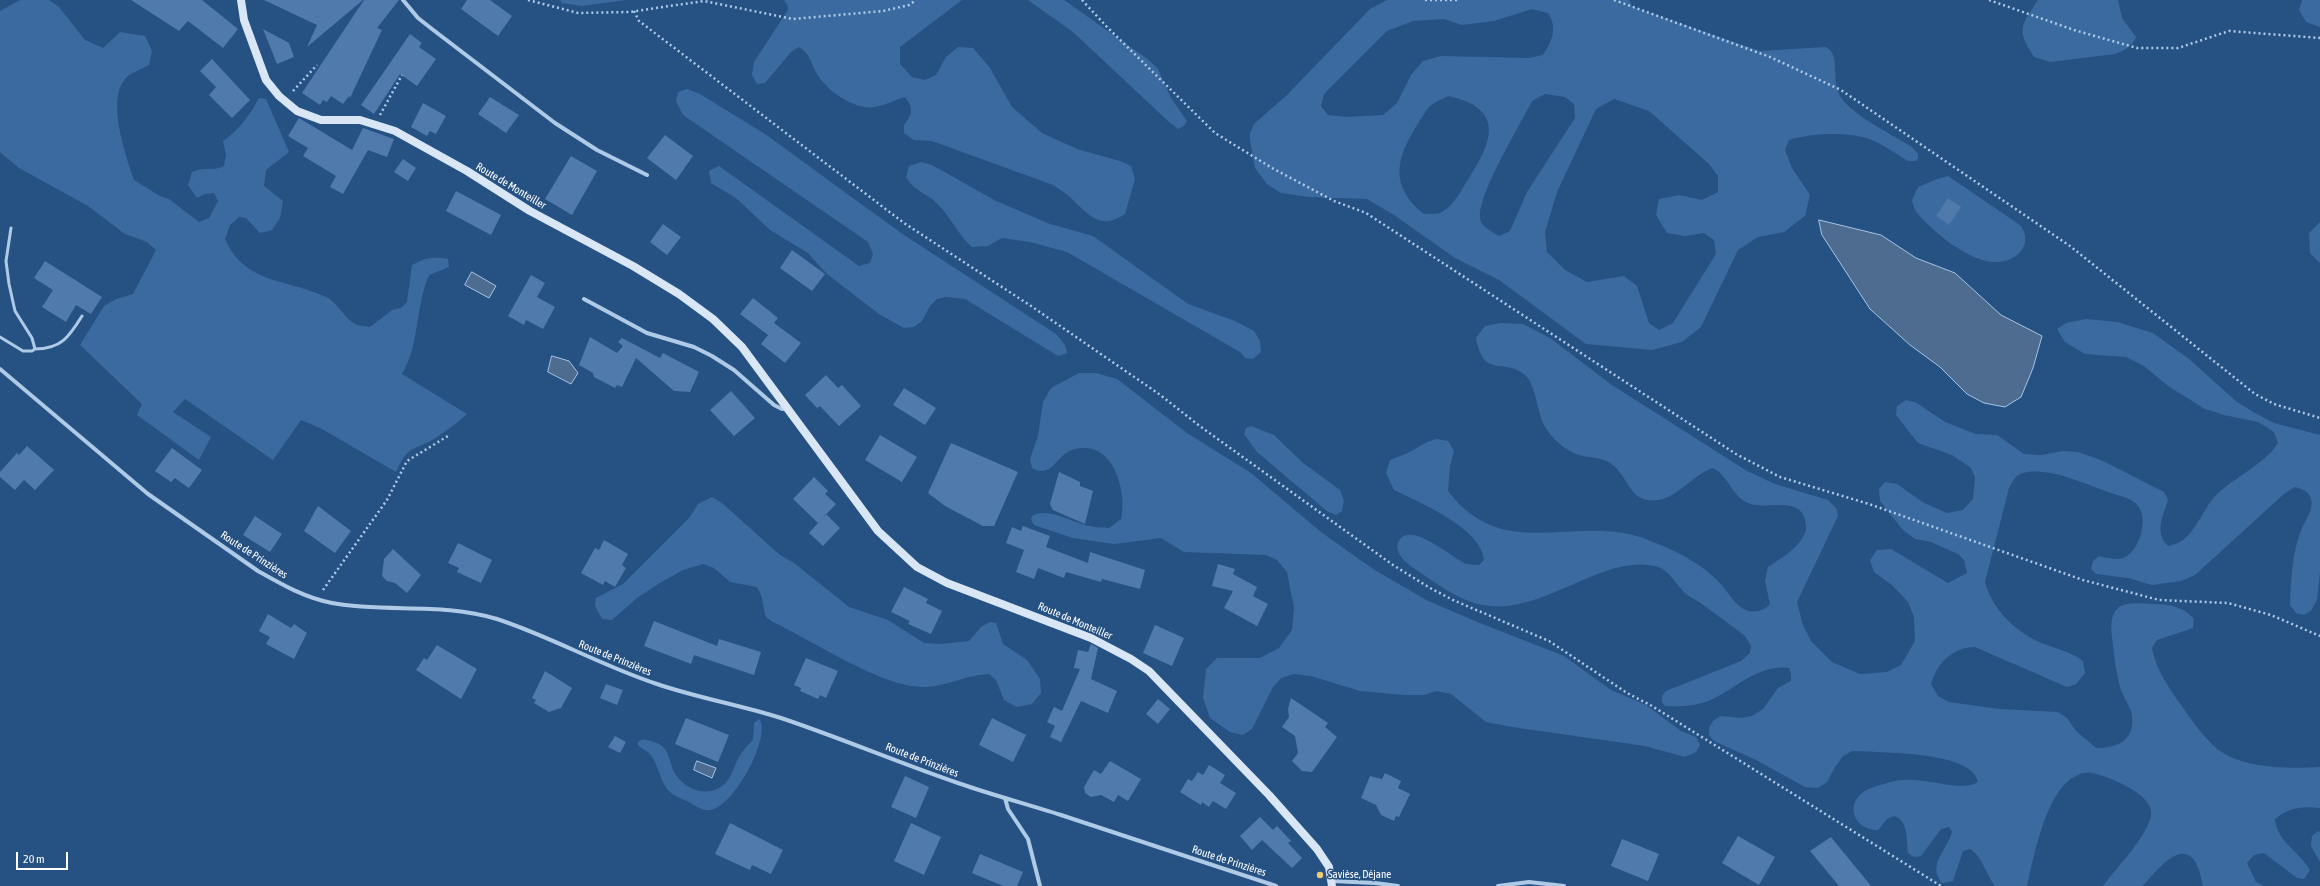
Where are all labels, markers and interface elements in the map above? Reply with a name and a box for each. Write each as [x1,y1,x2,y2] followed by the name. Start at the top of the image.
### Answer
[473,160,549,212] street label: Route de Monteiller
[218,528,290,582] street label: Route de Prinzières
[1036,599,1114,643] street label: Route de Monteiller
[577,637,653,679] street label: Route de Prinzières
[884,740,960,780] street label: Route de Prinzières
[1190,843,1268,879] street label: Route de Prinzières
[18,844,70,870] scale bar
[23,852,45,866] text: 20 m
[1328,868,1391,882] place label: Savièse, Déjane
[1315,870,1325,880] marker: Savièse, Déjane

